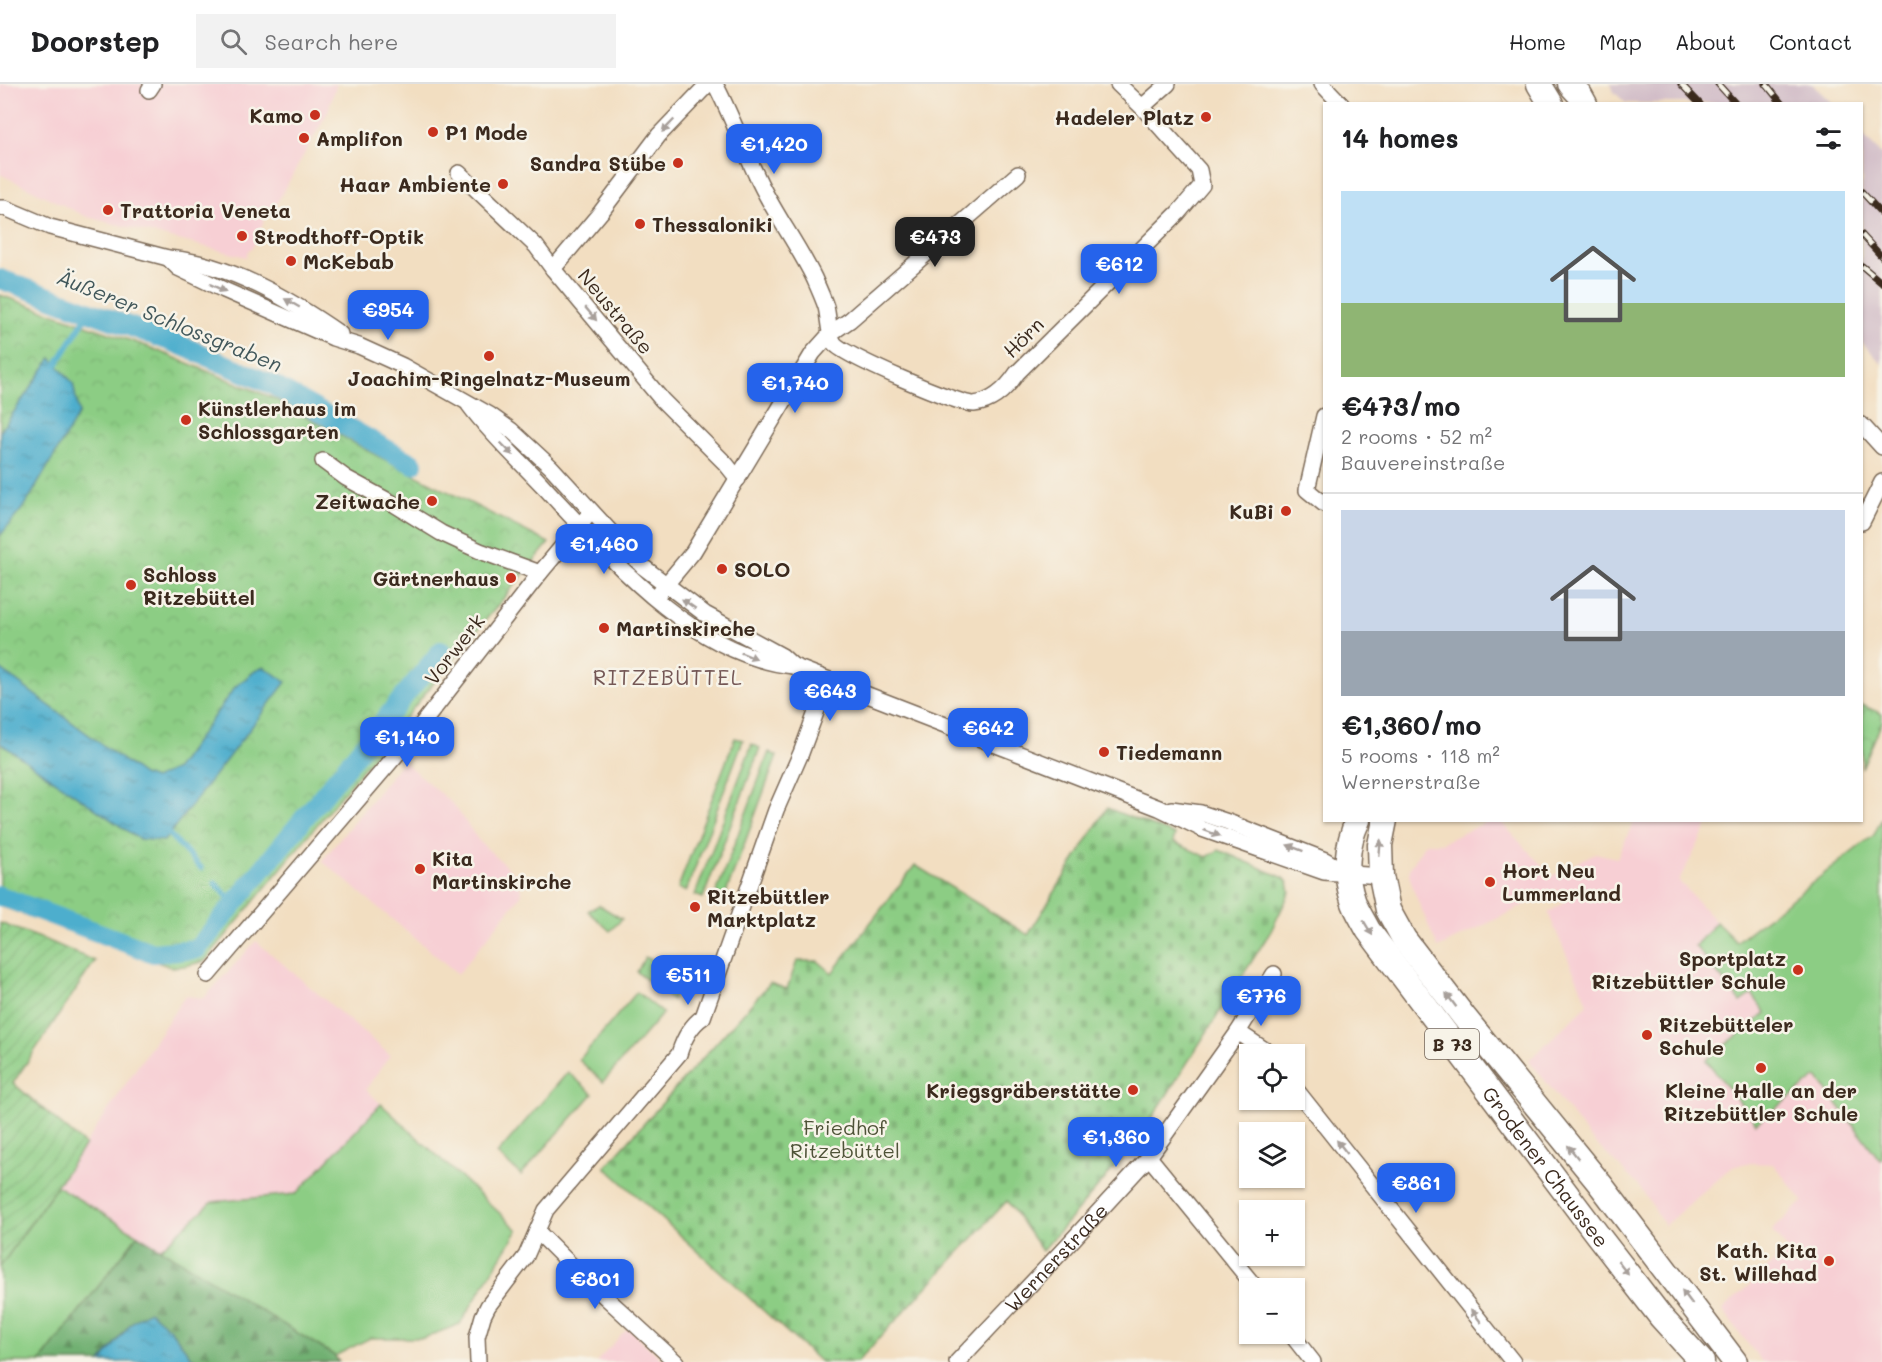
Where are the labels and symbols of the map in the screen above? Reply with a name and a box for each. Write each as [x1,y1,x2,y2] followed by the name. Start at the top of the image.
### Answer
[250,102,303,128] place label: Kamo
[1055,104,1194,130] place label: Hadeler Platz
[308,108,322,122] marker: Kamo
[1199,110,1213,124] marker: Hadeler Platz
[445,119,528,145] place label: P1 Mode
[661,119,675,133] one-way arrow
[725,124,823,175] pin: €1,420
[316,125,403,151] place label: Amplifon
[426,125,440,139] marker: P1 Mode
[297,131,311,145] marker: Amplifon
[530,150,666,176] place label: Sandra Stübe
[671,156,685,170] marker: Sandra Stübe
[339,171,491,197] place label: Haar Ambiente
[496,177,510,191] marker: Haar Ambiente
[120,197,291,223] place label: Trattoria Veneta
[101,203,115,217] marker: Trattoria Veneta
[652,211,773,237] place label: Thessaloniki
[633,217,647,231] marker: Thessaloniki
[899,217,971,268] pin: €473
[254,223,424,249] place label: Strodthoff-Optik
[235,229,249,243] marker: Strodthoff-Optik
[1083,244,1155,295] pin: €612
[303,248,394,274] place label: McKebab
[284,254,298,268] marker: McKebab
[54,262,286,378] water label: Äußerer Schlossgraben
[573,263,659,359] street label: Neustraße
[210,283,227,292] one-way arrow
[352,290,424,341] pin: €954
[283,298,300,308] one-way arrow
[584,306,597,322] one-way arrow
[997,311,1049,363] street label: Hörn
[482,349,496,363] marker: Joachim-Ringelnatz-Museum
[746,363,844,414] pin: €1,740
[348,365,630,391] place label: Joachim-Ringelnatz-Museum
[198,395,356,444] place label: Künstlerhaus im Schlossgarten
[179,413,193,427] marker: Künstlerhaus im Schlossgarten
[500,442,515,456] one-way arrow
[315,488,420,514] place label: Zeitwache
[425,494,439,508] marker: Zeitwache
[1229,498,1274,524] place label: KuBi
[1279,504,1293,518] marker: KuBi
[555,524,653,575] pin: €1,460
[734,556,791,582] place label: SOLO
[143,561,255,610] place label: Schloss Ritzebüttel
[715,562,729,576] marker: SOLO
[373,565,499,591] place label: Gärtnerhaus
[504,571,518,585] marker: Gärtnerhaus
[124,578,138,592] marker: Schloss Ritzebüttel
[682,598,698,610] one-way arrow
[418,608,490,690] street label: Vorwerk
[616,615,756,641] place label: Martinskirche
[597,621,611,635] marker: Martinskirche
[740,652,758,661] one-way arrow
[593,663,743,690] district label: RITZEBÜTTEL
[794,671,866,722] pin: €643
[952,708,1024,759] pin: €642
[358,717,456,768] pin: €1,140
[1116,739,1222,765] place label: Tiedemann
[1097,745,1111,759] marker: Tiedemann
[1203,828,1221,838] one-way arrow
[1376,838,1385,857] one-way arrow
[1286,843,1304,852] one-way arrow
[432,845,572,894] place label: Kita Martinskirche
[1502,857,1621,906] place label: Hort Neu Lummerland
[413,862,427,876] marker: Kita Martinskirche
[1483,875,1497,889] marker: Hort Neu Lummerland
[707,883,829,932] place label: Ritzebüttler Marktplatz
[688,900,702,914] marker: Ritzebüttler Marktplatz
[1362,920,1373,936] one-way arrow
[1592,945,1786,994] place label: Sportplatz Ritzebüttler Schule
[652,955,724,1006] pin: €511
[1791,963,1805,977] marker: Sportplatz Ritzebüttler Schule
[1225,976,1297,1027] pin: €776
[1444,992,1457,1008] one-way arrow
[1659,1011,1793,1060] place label: Ritzebütteler Schule
[1640,1028,1654,1042] marker: Ritzebütteler Schule
[1425,1029,1479,1059] road number: B 73
[1754,1061,1768,1075] marker: Kleine Halle an der Ritzebüttler Schule
[926,1077,1121,1103] place label: Kriegsgräberstätte
[1664,1077,1858,1126] place label: Kleine Halle an der Ritzebüttler Schule
[1477,1081,1615,1252] street label: Grodener Chaussee
[1126,1083,1140,1097] marker: Kriegsgräberstätte
[790,1114,900,1163] park label: Friedhof Ritzebüttel
[1067,1117,1165,1168] pin: €1,360
[1336,1140,1349,1155] one-way arrow
[1568,1144,1580,1159] one-way arrow
[1380,1163,1452,1214] pin: €861
[999,1197,1113,1317] street label: Wernerstraße
[1699,1237,1817,1286] place label: Kath. Kita St. Willehad
[1822,1254,1836,1268] marker: Kath. Kita St. Willehad
[559,1259,631,1310] pin: €801
[1616,1260,1628,1275] one-way arrow
[1681,1290,1693,1306] one-way arrow
[1470,1308,1483,1324] one-way arrow

